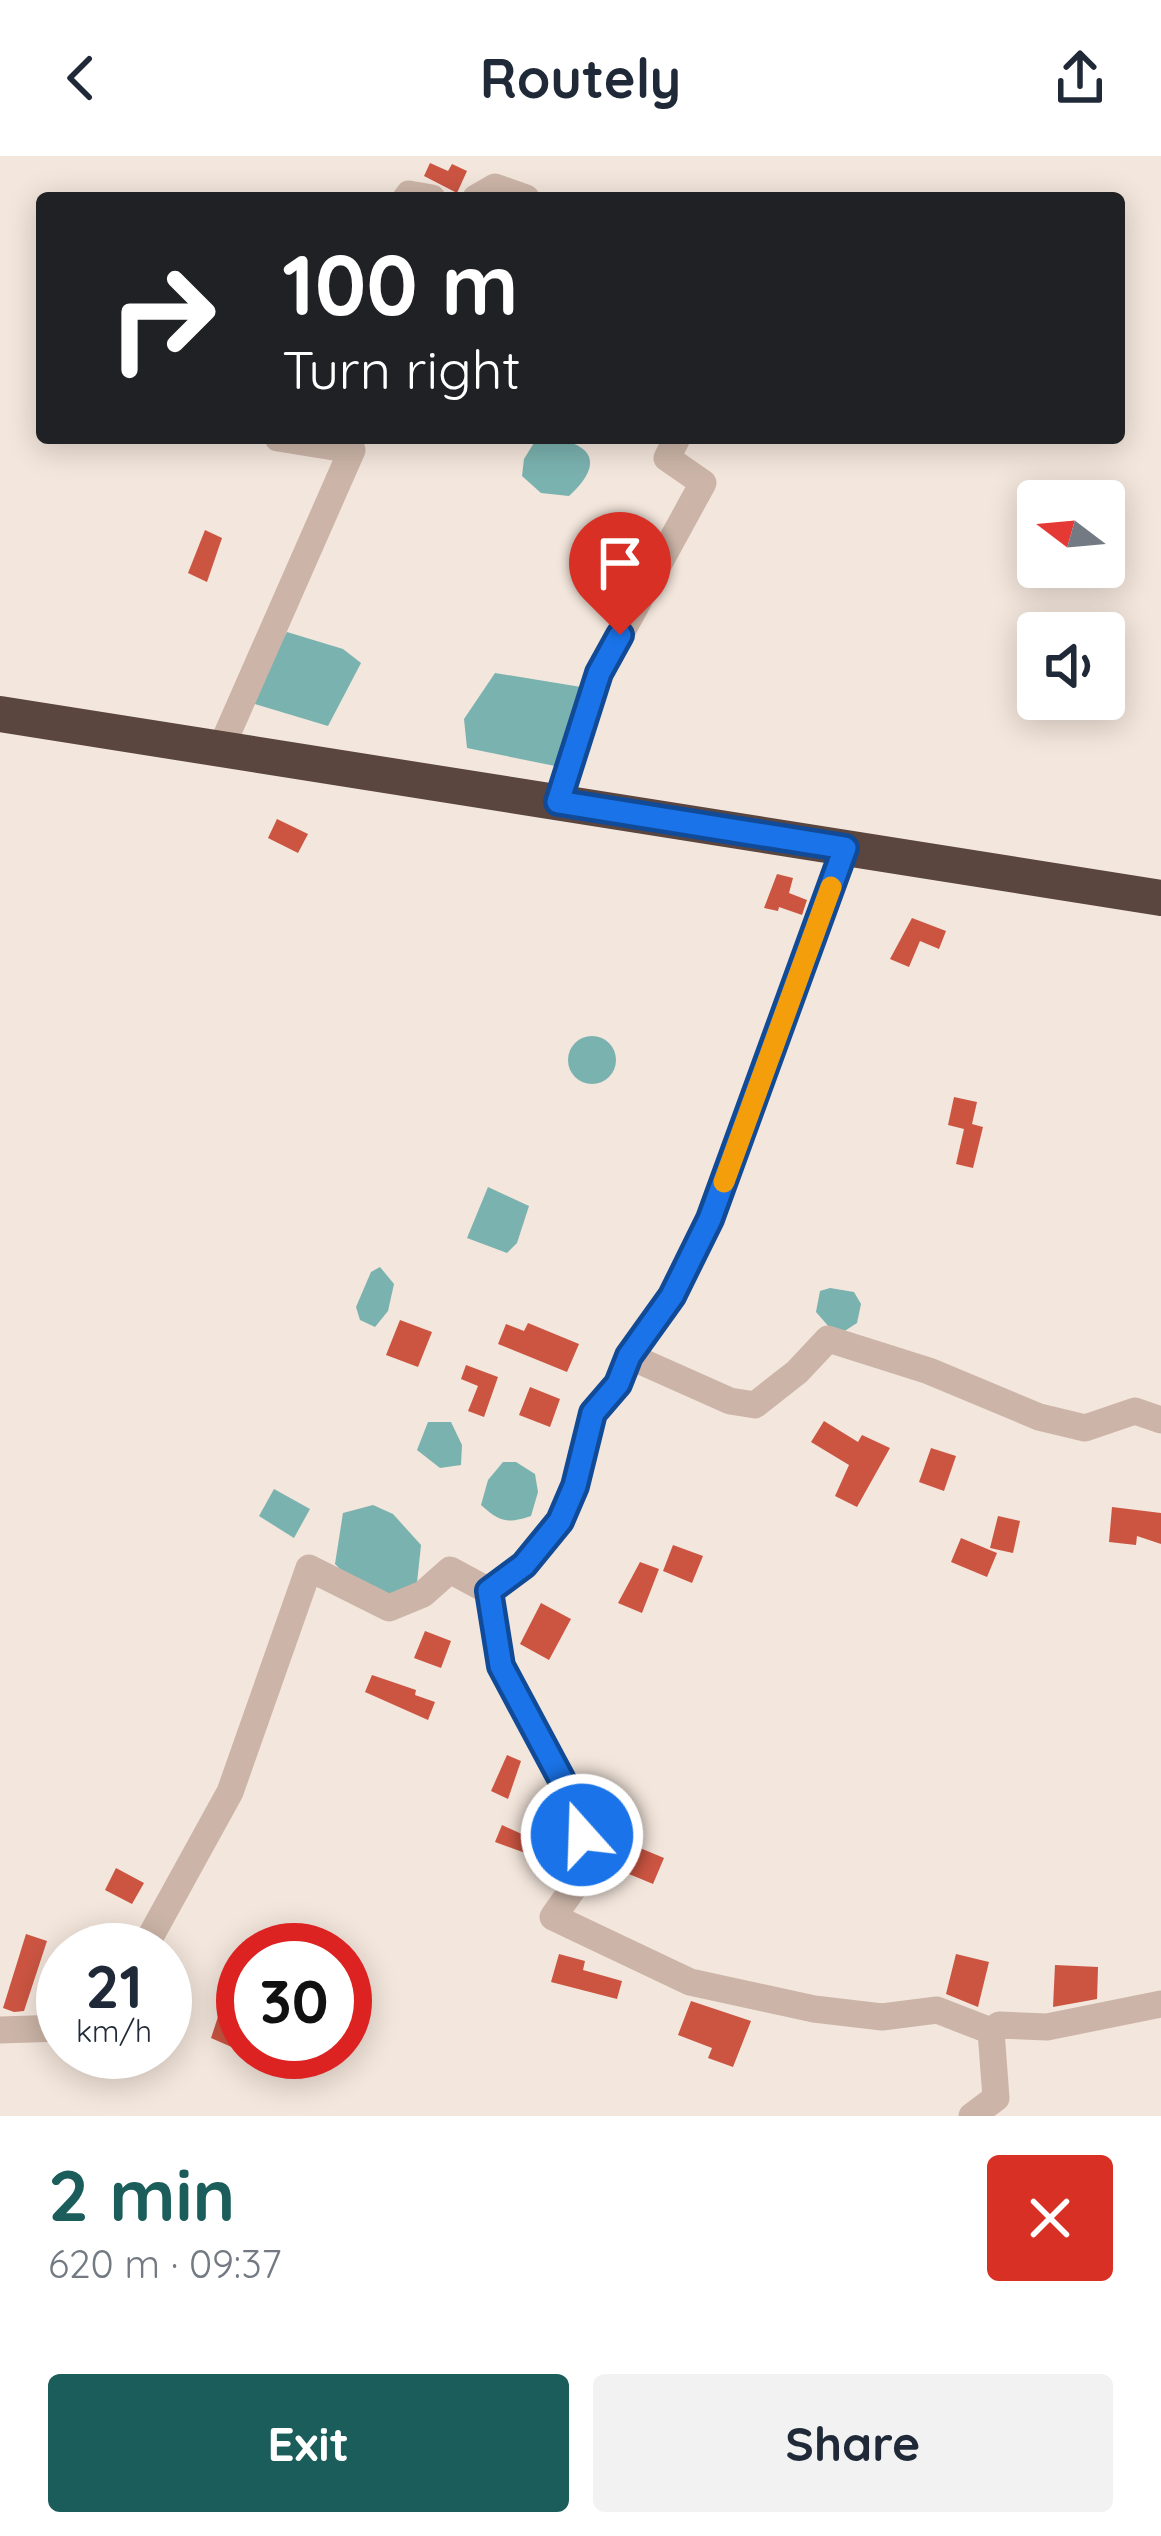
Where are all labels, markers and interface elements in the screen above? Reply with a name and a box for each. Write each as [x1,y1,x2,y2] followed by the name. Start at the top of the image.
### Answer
[480,44,681,112] text: Routely
[48,45,114,111] icon: back
[1047,45,1113,111] icon: share
[282,231,519,336] text: 100 m
[84,240,240,396] icon: right
[282,335,521,403] text: Turn right
[1017,480,1125,588] north arrow
[1017,480,1125,720] map controls
[569,512,671,635] pin
[587,530,653,596] icon: arrive
[1017,612,1125,720] button: sound
[519,1772,645,1898] position arrow
[216,1923,372,2079] speed limit sign: 30
[85,1948,143,2023] text: 21
[76,2012,152,2050] text: km/h
[48,2149,235,2239] text: 2 min
[987,2155,1113,2281] button: close
[48,2239,282,2288] text: 620 m · 09:37
[48,2374,569,2512] button: Exit
[593,2374,1113,2512] button: Share

